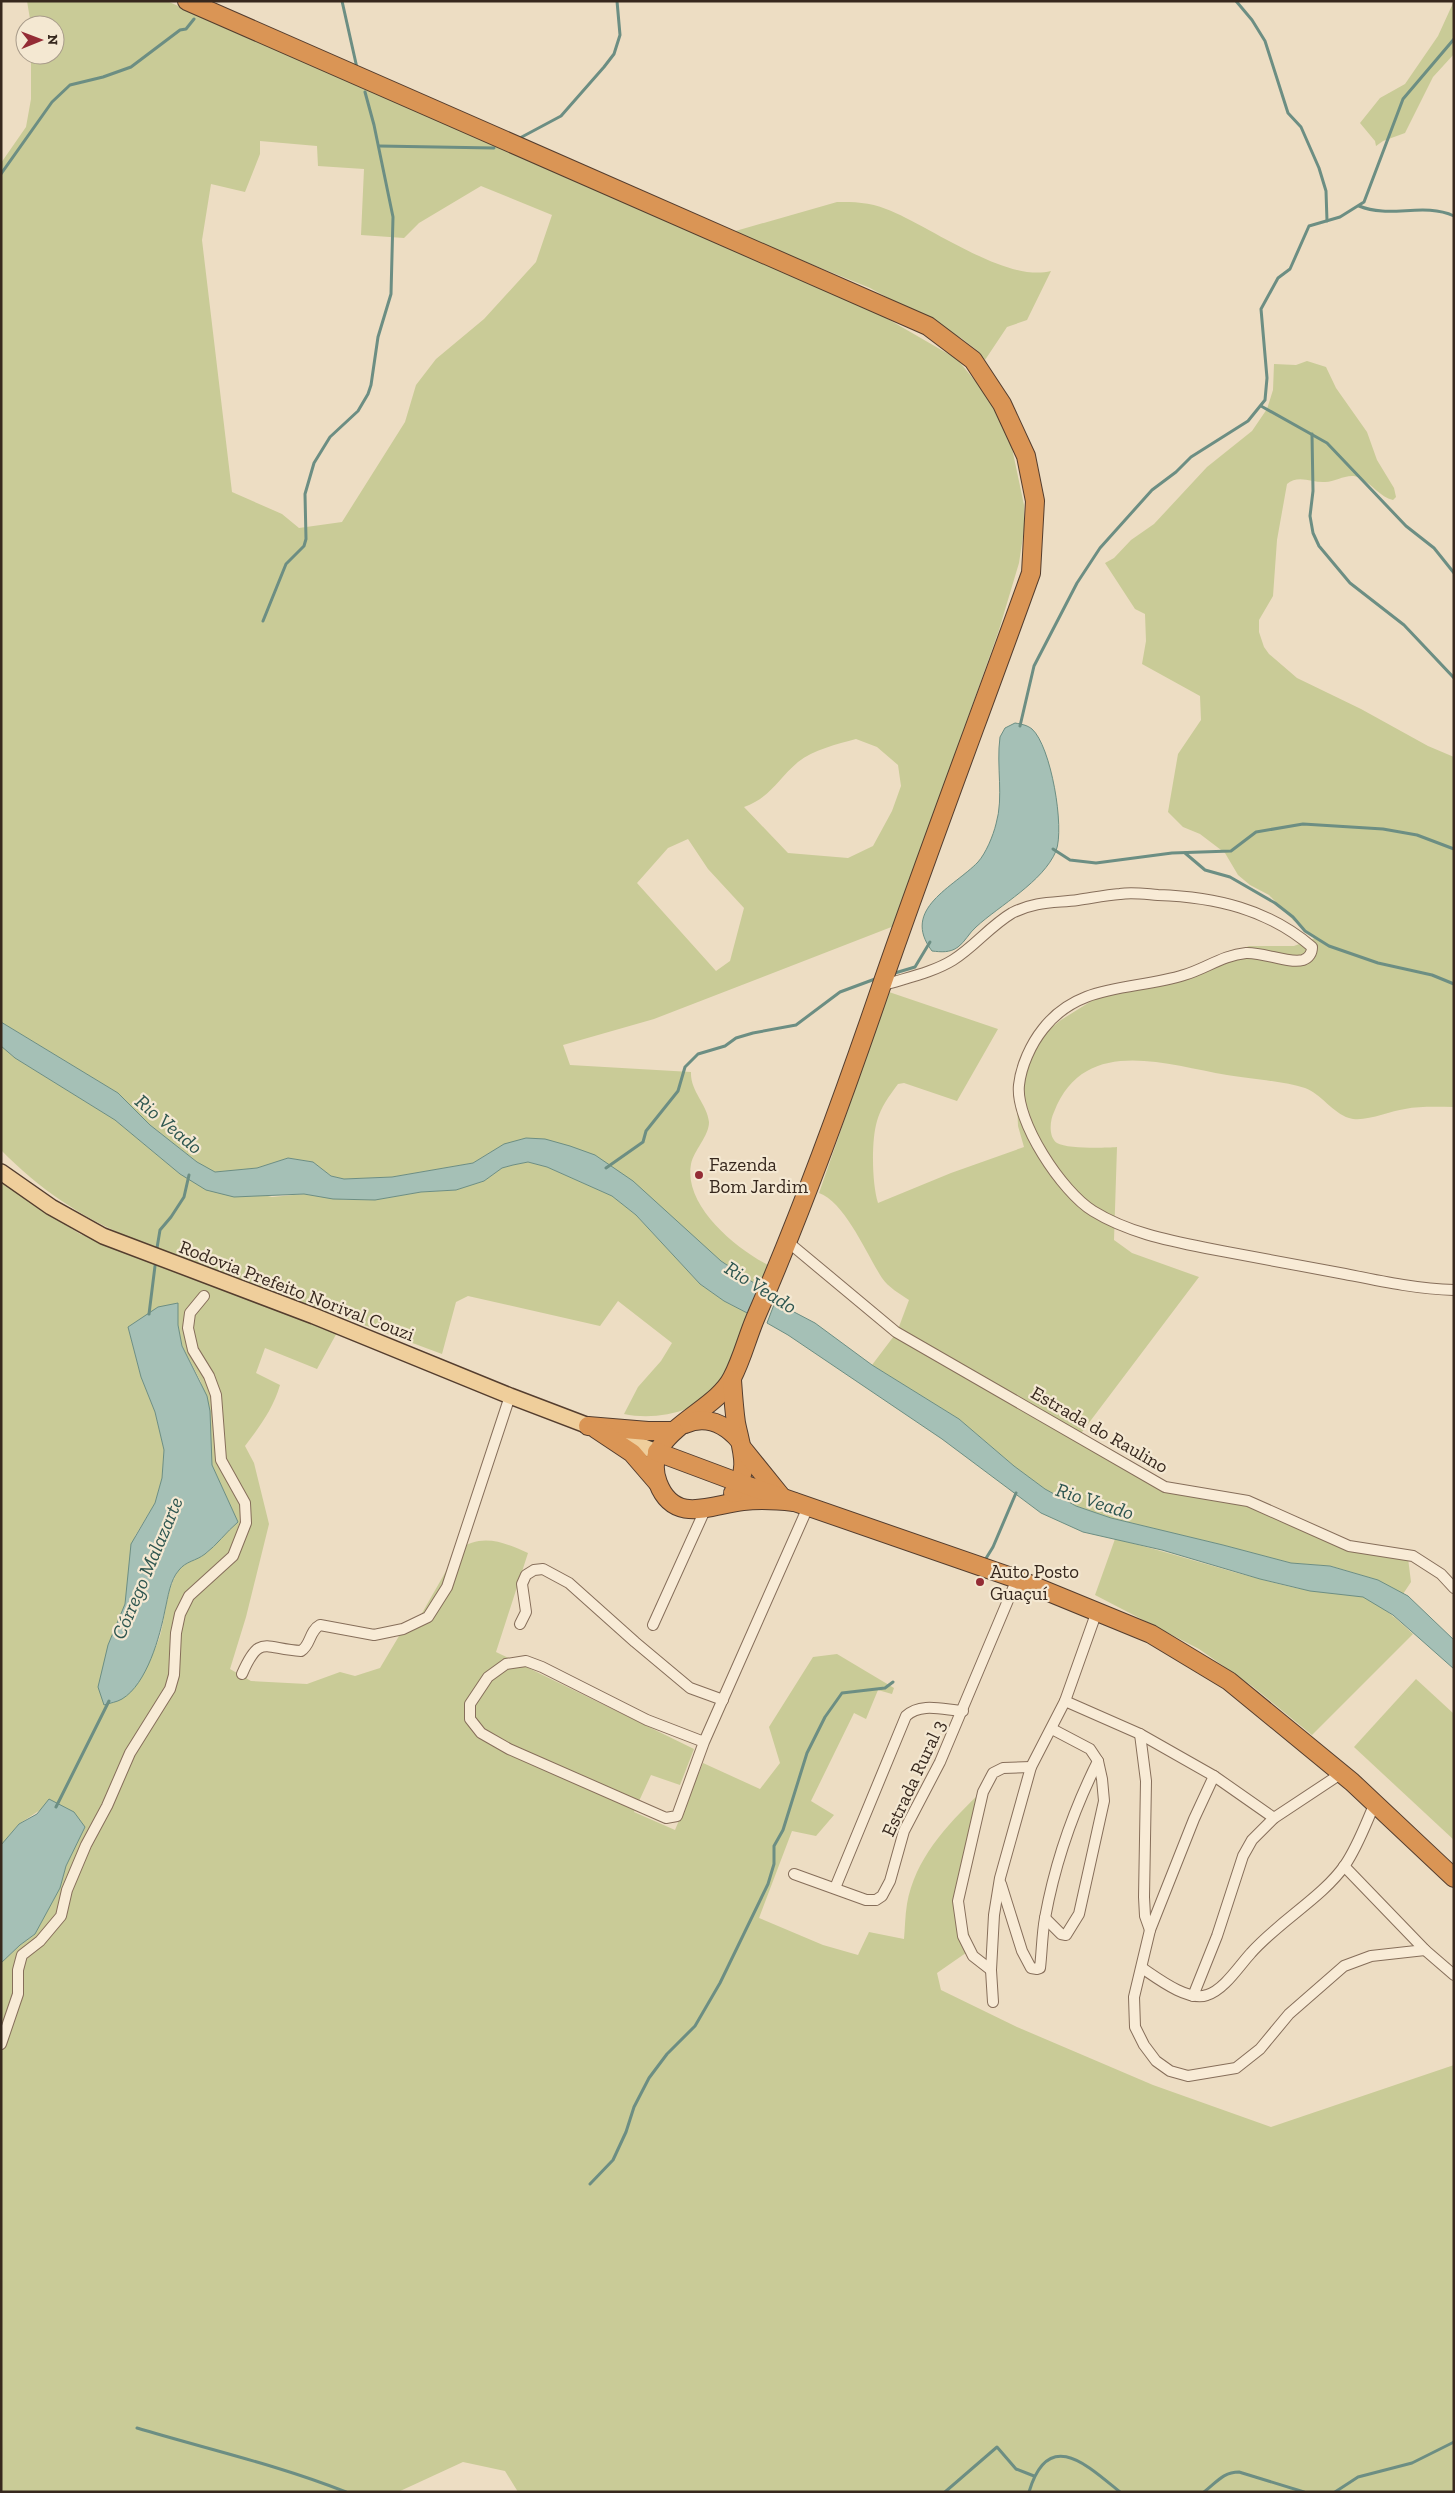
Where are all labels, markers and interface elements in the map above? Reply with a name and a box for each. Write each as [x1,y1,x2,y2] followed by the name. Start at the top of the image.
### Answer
[15,15,65,65] north arrow
[44,34,61,46] text: N
[130,1089,208,1159] water label: Rio Veado
[709,1153,809,1198] place label: Fazenda Bom Jardim
[693,1169,705,1181] marker: Fazenda Bom Jardim
[176,1235,418,1346] street label: Rodovia Prefeito Norival Couzi
[721,1256,801,1318] water label: Rio Veado
[1027,1381,1173,1478] street label: Estrada do Raulino
[1053,1477,1137,1525] water label: Rio Veado
[106,1493,188,1643] water label: Córrego Malazarte
[990,1560,1079,1605] place label: Auto Posto Guaçuí
[974,1576,986,1588] marker: Auto Posto Guaçuí
[876,1716,950,1840] street label: Estrada Rural 3

